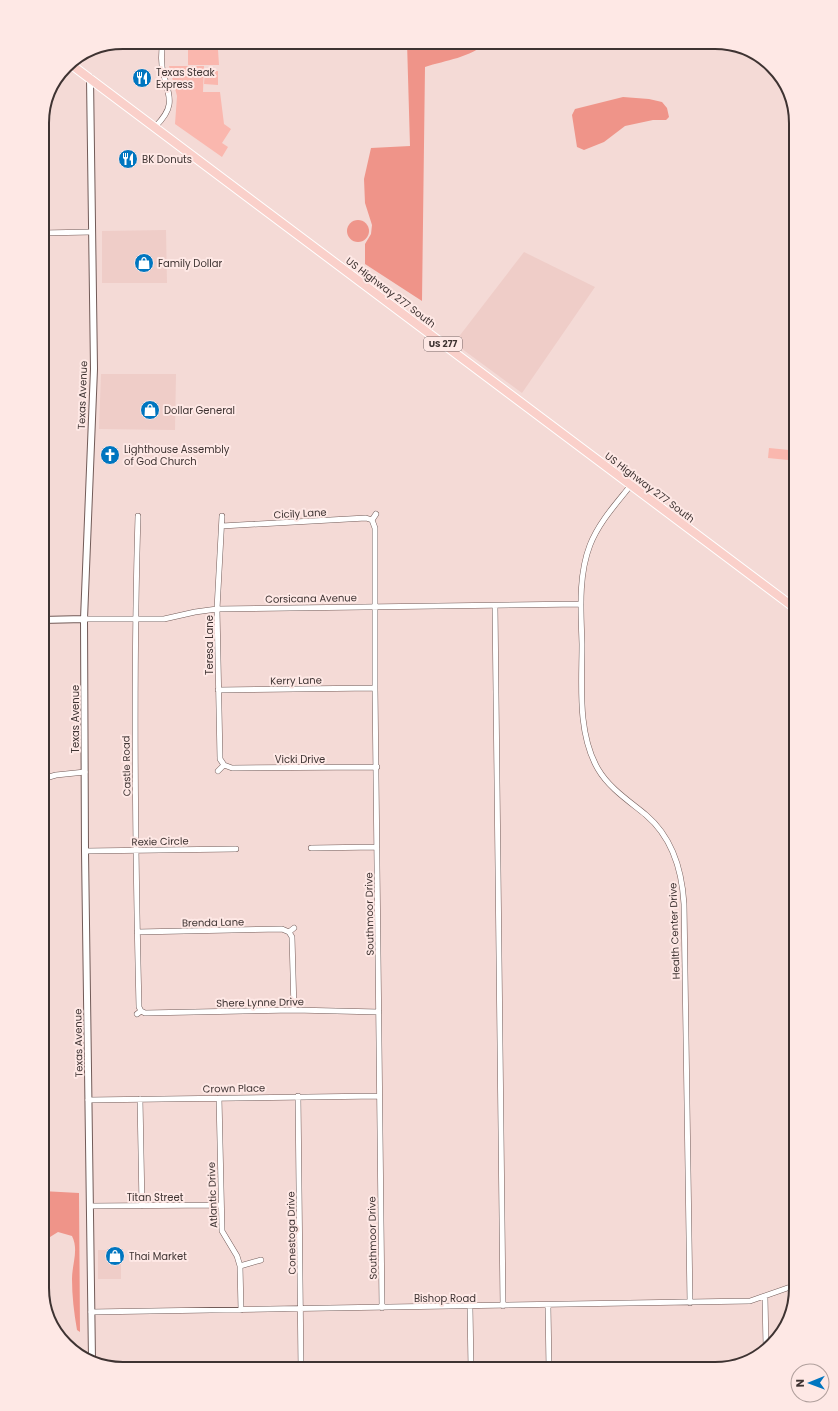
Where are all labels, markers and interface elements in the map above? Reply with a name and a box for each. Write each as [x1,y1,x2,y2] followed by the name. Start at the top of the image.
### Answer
[156,65,216,92] place label: Texas Steak Express
[131,67,153,89] restaurant icon: Texas Steak Express
[117,148,139,170] restaurant icon: BK Donuts
[142,152,192,167] place label: BK Donuts
[133,252,155,274] shop icon: Family Dollar
[343,254,439,331] street label: US Highway 277 South
[158,256,222,271] place label: Family Dollar
[424,337,462,351] road number: US 277
[74,360,91,430] street label: Texas Avenue
[139,399,161,421] shop icon: Dollar General
[164,403,235,418] place label: Dollar General
[124,442,230,469] place label: Lighthouse Assembly of God Church
[99,444,121,466] church icon: Lighthouse Assembly of God Church
[602,449,698,526] street label: US Highway 277 South
[273,505,327,522] street label: Cicily Lane
[265,590,357,607] street label: Corsicana Avenue
[202,615,217,675] street label: Teresa Lane
[270,673,322,688] street label: Kerry Lane
[68,685,83,753] street label: Texas Avenue
[118,736,135,796] street label: Castle Road
[275,752,325,767] street label: Vicki Drive
[131,834,189,849] street label: Rexie Circle
[361,872,378,956] street label: Southmoor Drive
[665,882,684,980] street label: Health Center Drive
[182,914,244,931] street label: Brenda Lane
[216,994,304,1011] street label: Shere Lynne Drive
[70,1009,87,1077] street label: Texas Avenue
[203,1080,265,1097] street label: Crown Place
[204,1162,221,1228] street label: Atlantic Drive
[127,1190,184,1205] street label: Titan Street
[283,1191,300,1275] street label: Conestoga Drive
[364,1196,381,1280] street label: Southmoor Drive
[104,1245,126,1267] shop icon: Thai Market
[129,1249,187,1264] place label: Thai Market
[414,1291,476,1306] street label: Bishop Road
[790,1363,830,1403] north arrow
[792,1379,808,1387] text: N

